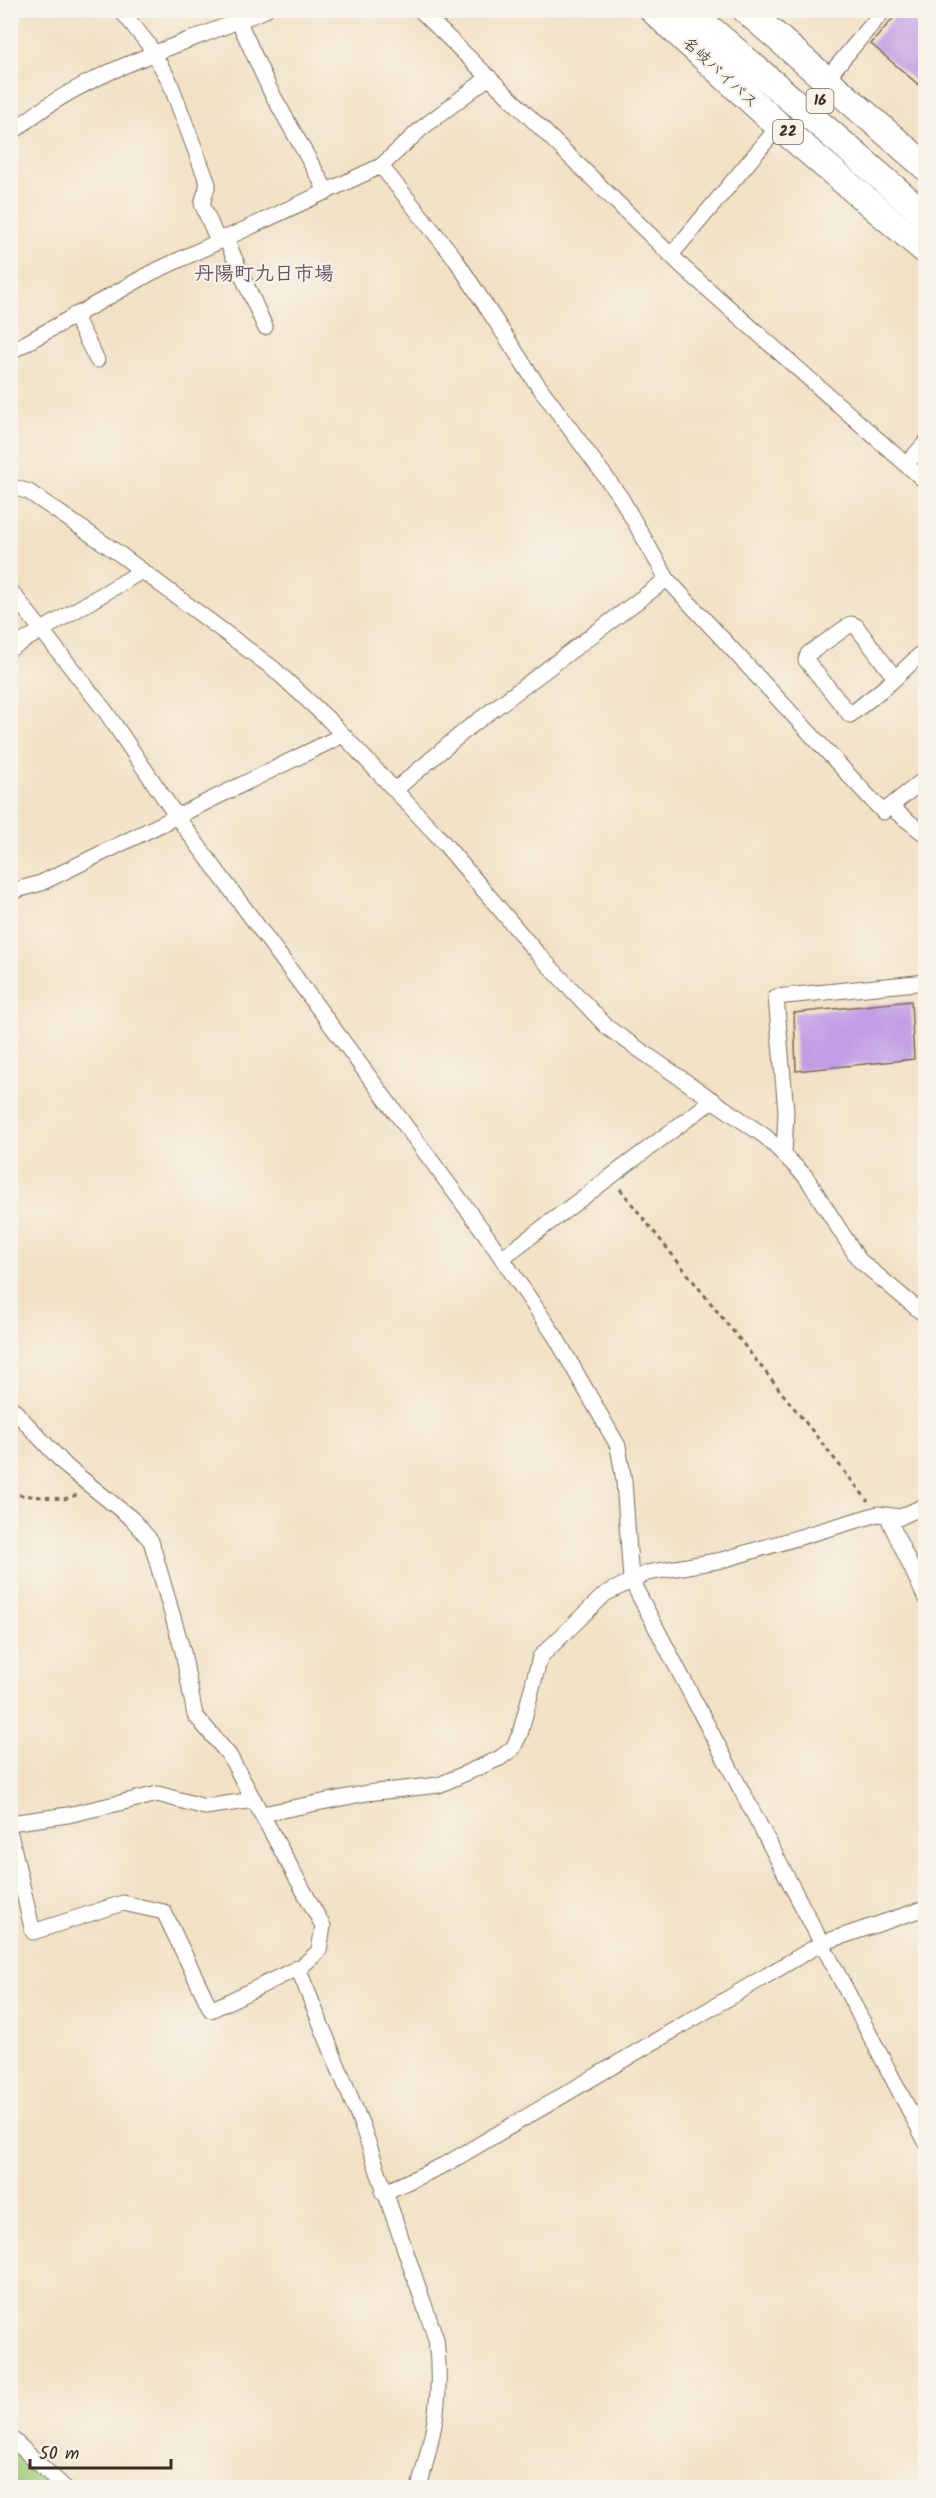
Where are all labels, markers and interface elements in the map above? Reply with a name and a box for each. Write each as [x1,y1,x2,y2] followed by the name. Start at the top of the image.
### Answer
[676,31,764,115] street label: 名岐バイパス
[806,89,834,113] road number: 16
[773,120,803,144] road number: 22
[194,259,334,291] district label: 丹陽町九日市場
[30,2432,171,2470] scale bar
[39,2440,79,2469] text: 50 m

